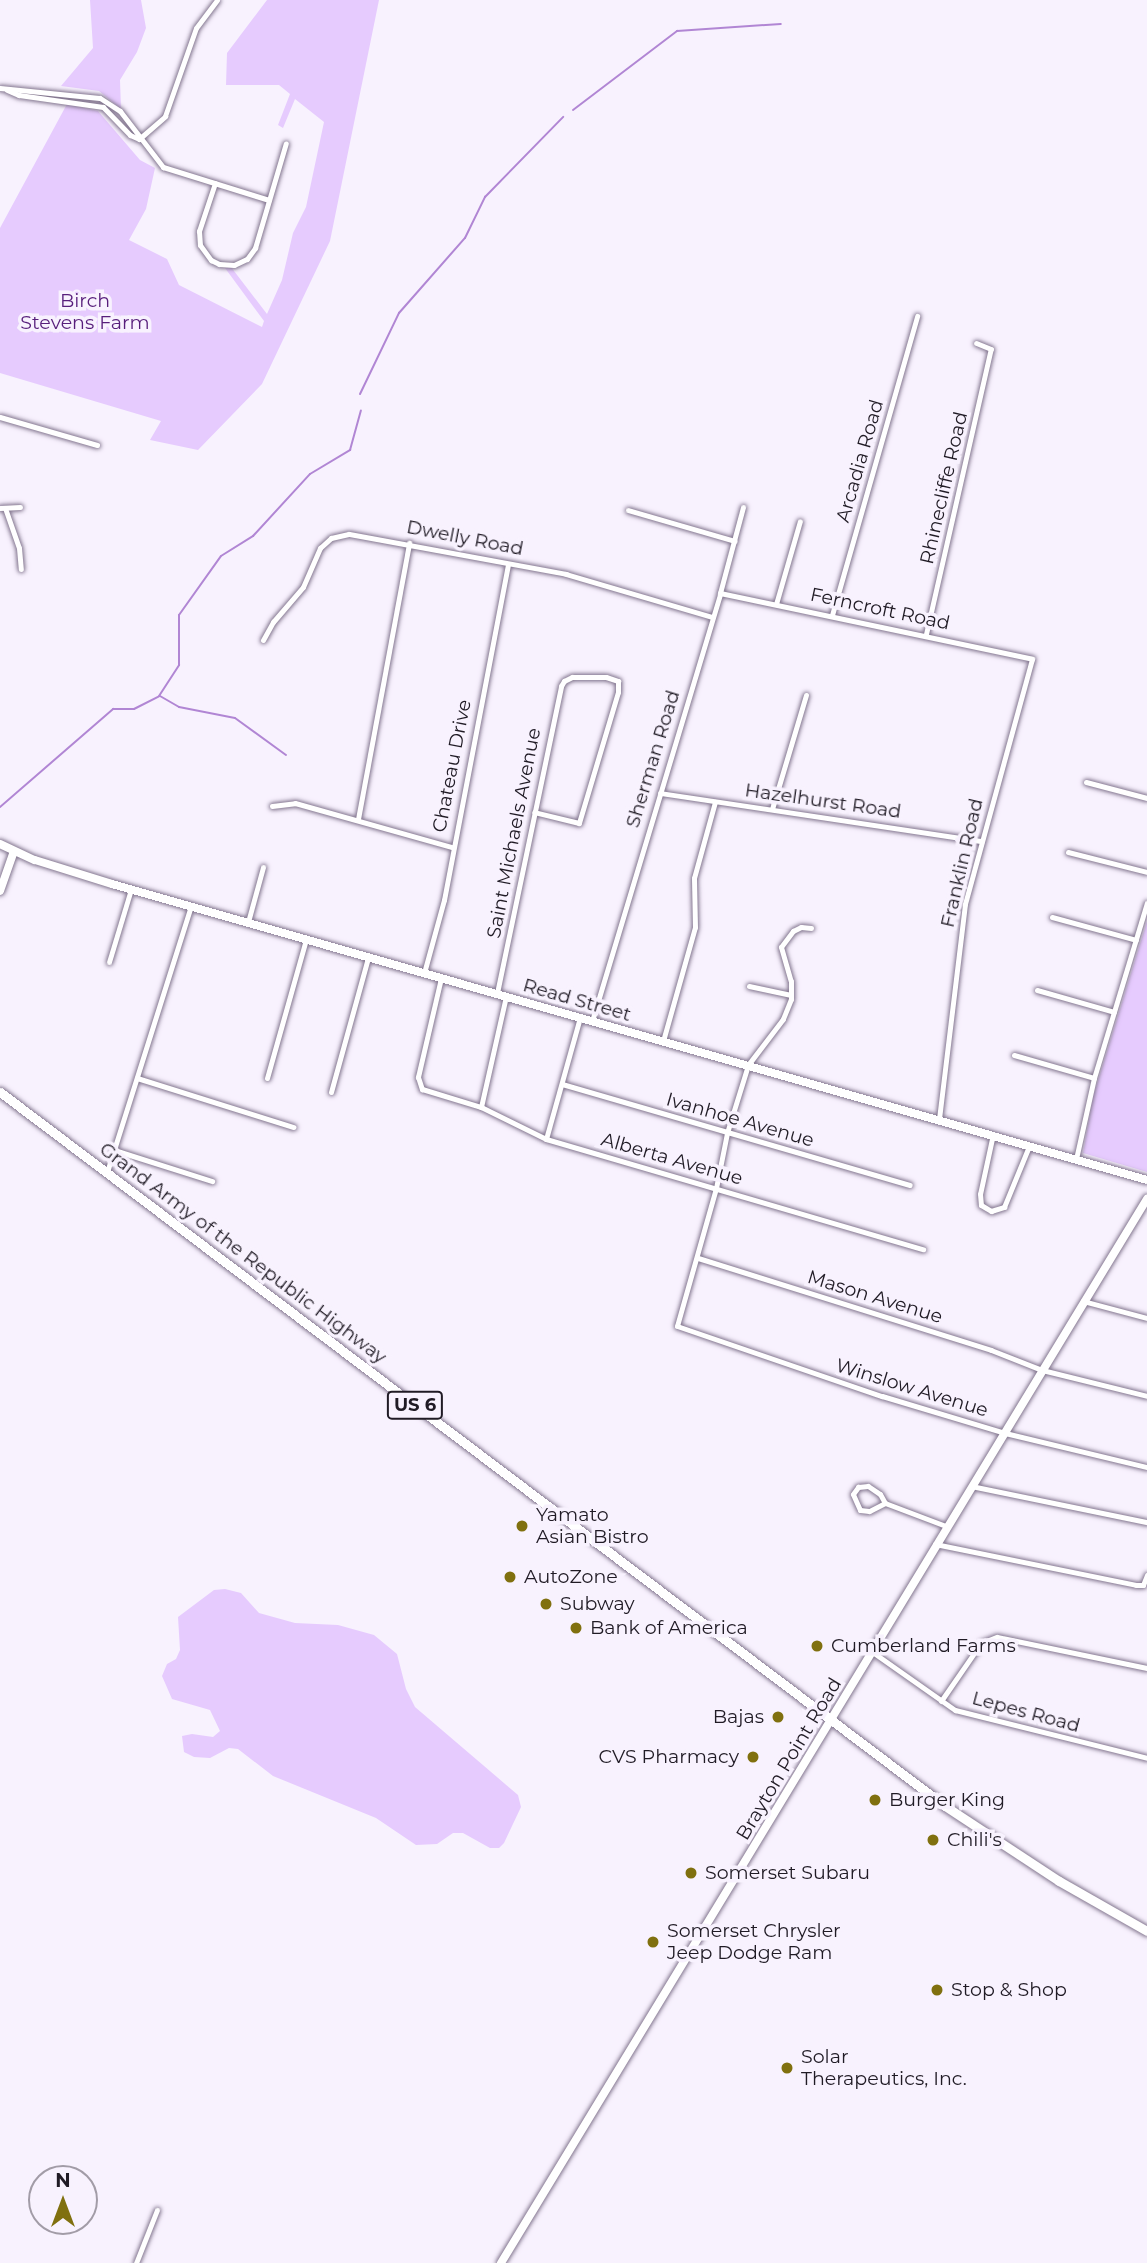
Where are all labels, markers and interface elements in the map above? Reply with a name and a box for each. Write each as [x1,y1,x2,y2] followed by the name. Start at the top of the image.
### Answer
[20,290,150,334] park label: Birch Stevens Farm
[832,397,888,525] street label: Arcadia Road
[915,410,973,566] street label: Rhinecliffe Road
[405,515,525,561] street label: Dwelly Road
[808,583,952,635] street label: Ferncroft Road
[621,688,685,830] street label: Sherman Road
[428,698,476,834] street label: Chateau Drive
[482,726,546,940] street label: Saint Michaels Avenue
[743,779,903,823] street label: Hazelhurst Road
[936,796,988,930] street label: Franklin Road
[520,974,634,1026] street label: Read Street
[663,1088,817,1152] street label: Ivanhoe Avenue
[599,1128,745,1190] street label: Alberta Avenue
[95,1138,391,1368] street label: Grand Army of the Republic Highway
[805,1266,945,1328] street label: Mason Avenue
[833,1354,991,1422] street label: Winslow Avenue
[385,1390,445,1420] road number: US 6
[536,1504,649,1548] place label: Yamato Asian Bistro
[514,1518,530,1534] marker: Yamato Asian Bistro
[524,1566,618,1588] place label: AutoZone
[502,1569,518,1585] marker: AutoZone
[560,1593,635,1615] place label: Subway
[538,1596,554,1612] marker: Subway
[590,1617,748,1639] place label: Bank of America
[568,1620,584,1636] marker: Bank of America
[831,1635,1016,1657] place label: Cumberland Farms
[809,1638,825,1654] marker: Cumberland Farms
[732,1674,846,1844] street label: Brayton Point Road
[970,1687,1082,1737] street label: Lepes Road
[713,1706,764,1728] place label: Bajas
[770,1709,786,1725] marker: Bajas
[599,1746,739,1768] place label: CVS Pharmacy
[745,1749,761,1765] marker: CVS Pharmacy
[889,1789,1005,1811] place label: Burger King
[867,1792,883,1808] marker: Burger King
[947,1829,1002,1851] place label: Chili's
[925,1832,941,1848] marker: Chili's
[705,1862,870,1884] place label: Somerset Subaru
[683,1865,699,1881] marker: Somerset Subaru
[667,1920,841,1964] place label: Somerset Chrysler Jeep Dodge Ram
[645,1934,661,1950] marker: Somerset Chrysler Jeep Dodge Ram
[951,1979,1067,2001] place label: Stop & Shop
[929,1982,945,1998] marker: Stop & Shop
[801,2046,967,2090] place label: Solar Therapeutics, Inc.
[779,2060,795,2076] marker: Solar Therapeutics, Inc.
[28,2165,98,2235] north arrow
[55,2169,71,2192] text: N

